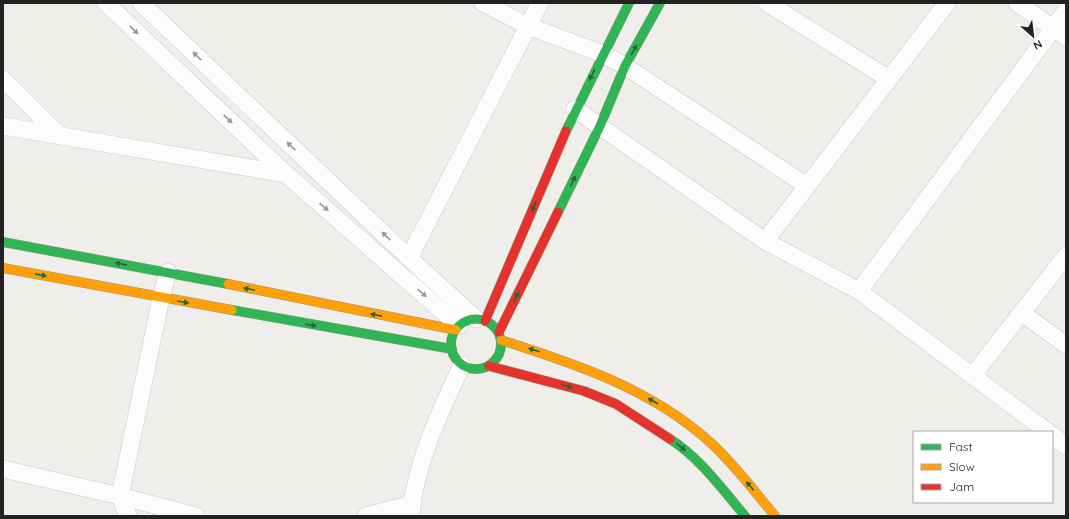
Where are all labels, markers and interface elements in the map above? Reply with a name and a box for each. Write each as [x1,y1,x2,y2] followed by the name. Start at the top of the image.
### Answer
[1013,16,1053,56] north arrow
[129,25,139,35] one-way arrow
[1031,37,1045,53] text: N
[631,44,637,56] one-way arrow
[192,51,202,61] one-way arrow
[589,69,596,81] one-way arrow
[223,115,233,124] one-way arrow
[287,142,296,151] one-way arrow
[570,175,576,186] one-way arrow
[530,201,536,213] one-way arrow
[319,203,329,212] one-way arrow
[381,231,391,240] one-way arrow
[115,260,127,266] one-way arrow
[35,273,47,279] one-way arrow
[243,286,255,292] one-way arrow
[416,289,427,298] one-way arrow
[513,292,519,303] one-way arrow
[177,299,189,305] one-way arrow
[370,312,382,318] one-way arrow
[305,322,317,328] one-way arrow
[527,347,539,353] one-way arrow
[562,383,574,389] one-way arrow
[647,398,659,405] one-way arrow
[913,431,1053,503] legend
[949,439,973,454] text: Fast
[675,443,686,451] one-way arrow
[949,459,975,474] text: Slow
[949,479,974,494] text: Jam
[746,481,755,492] one-way arrow

